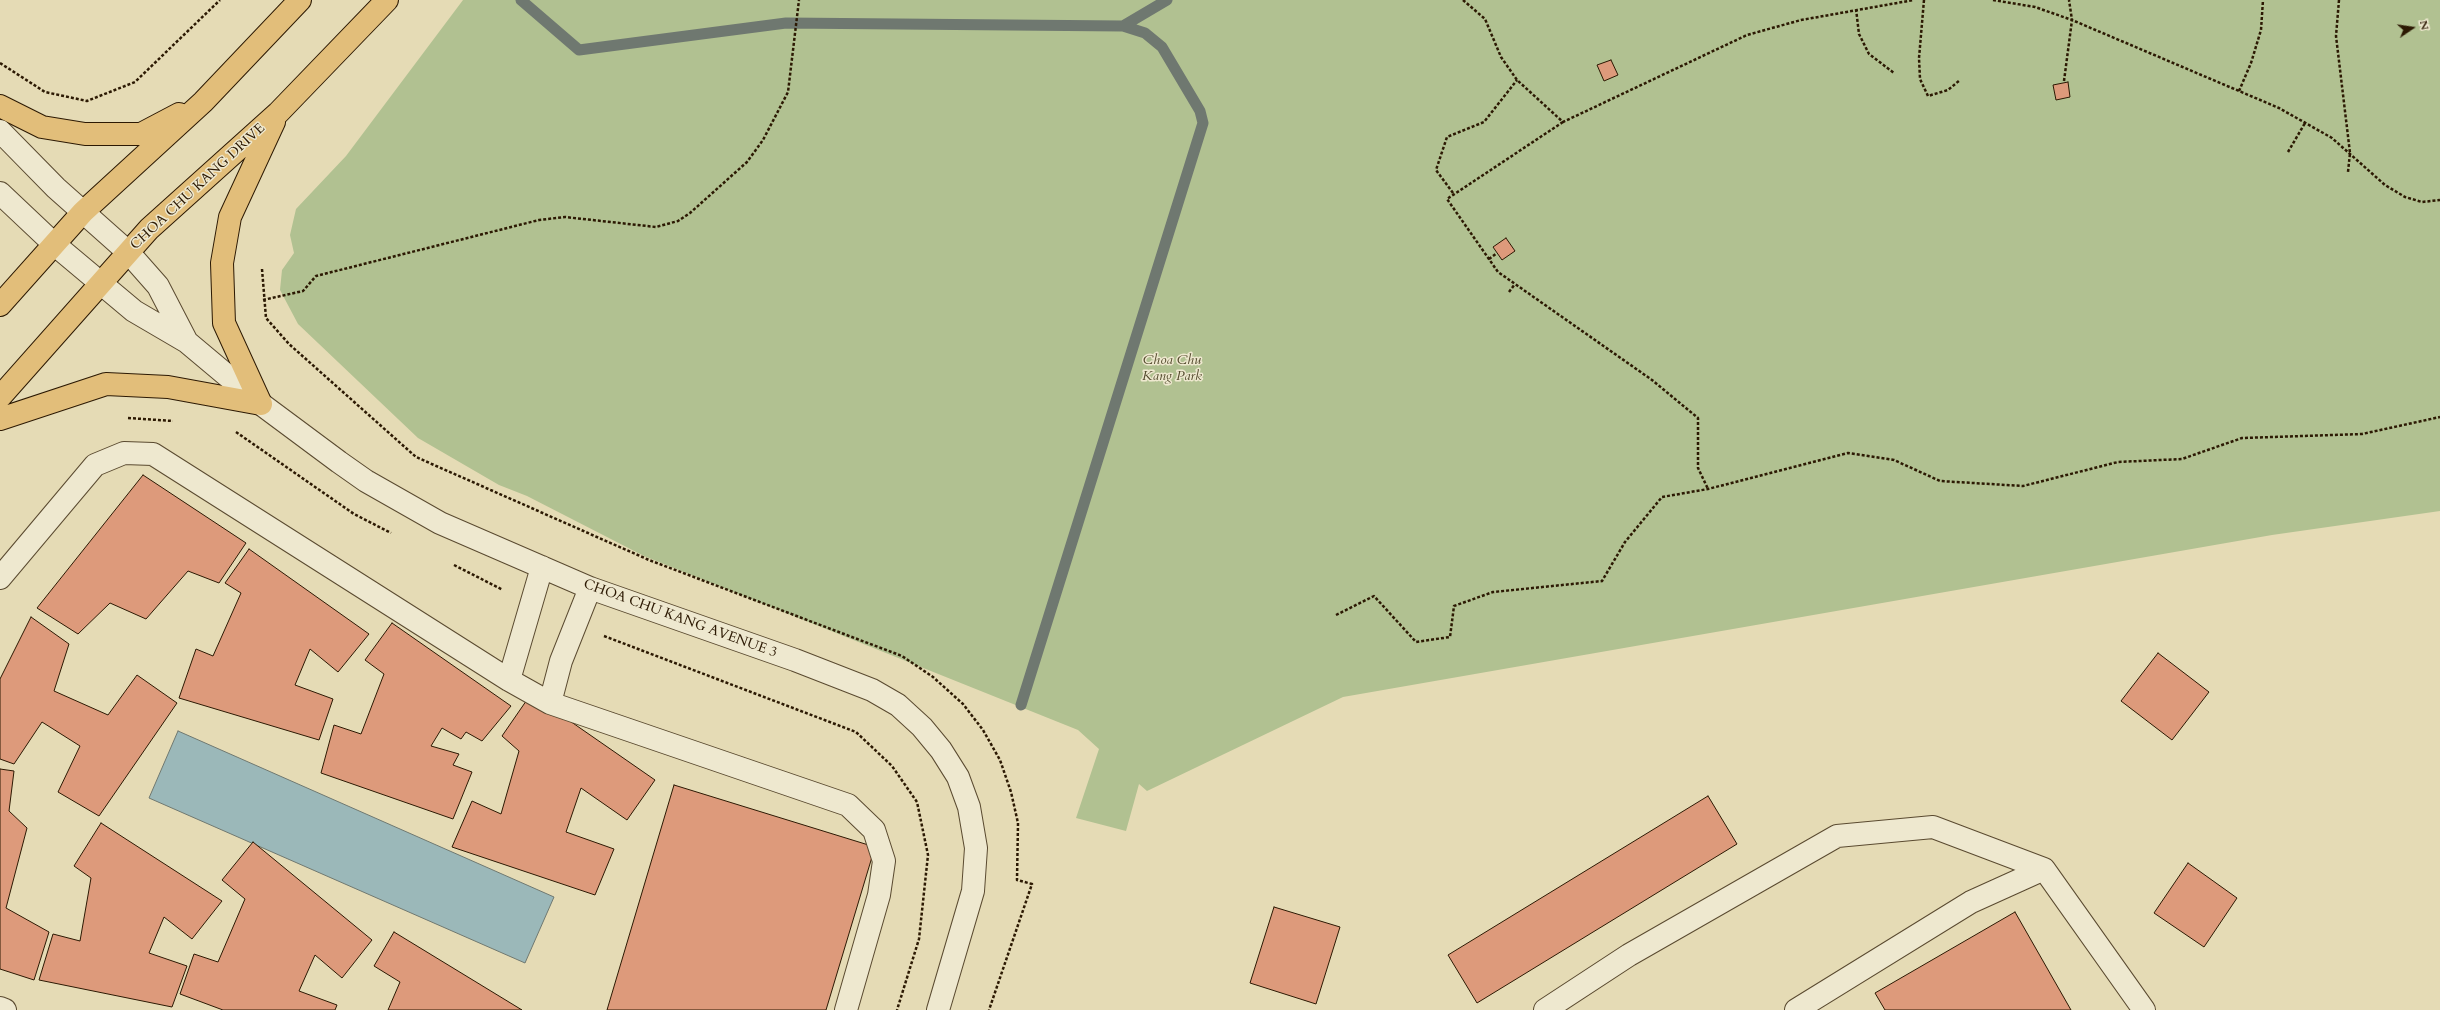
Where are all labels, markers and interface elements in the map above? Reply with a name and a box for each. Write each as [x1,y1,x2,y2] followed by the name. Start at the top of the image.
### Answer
[2392,8,2432,48] north arrow
[2416,19,2433,32] text: N
[127,120,269,254] street label: CHOA CHU KANG DRIVE
[1142,353,1202,386] park label: Choa Chu Kang Park
[581,576,779,662] street label: CHOA CHU KANG AVENUE 3

